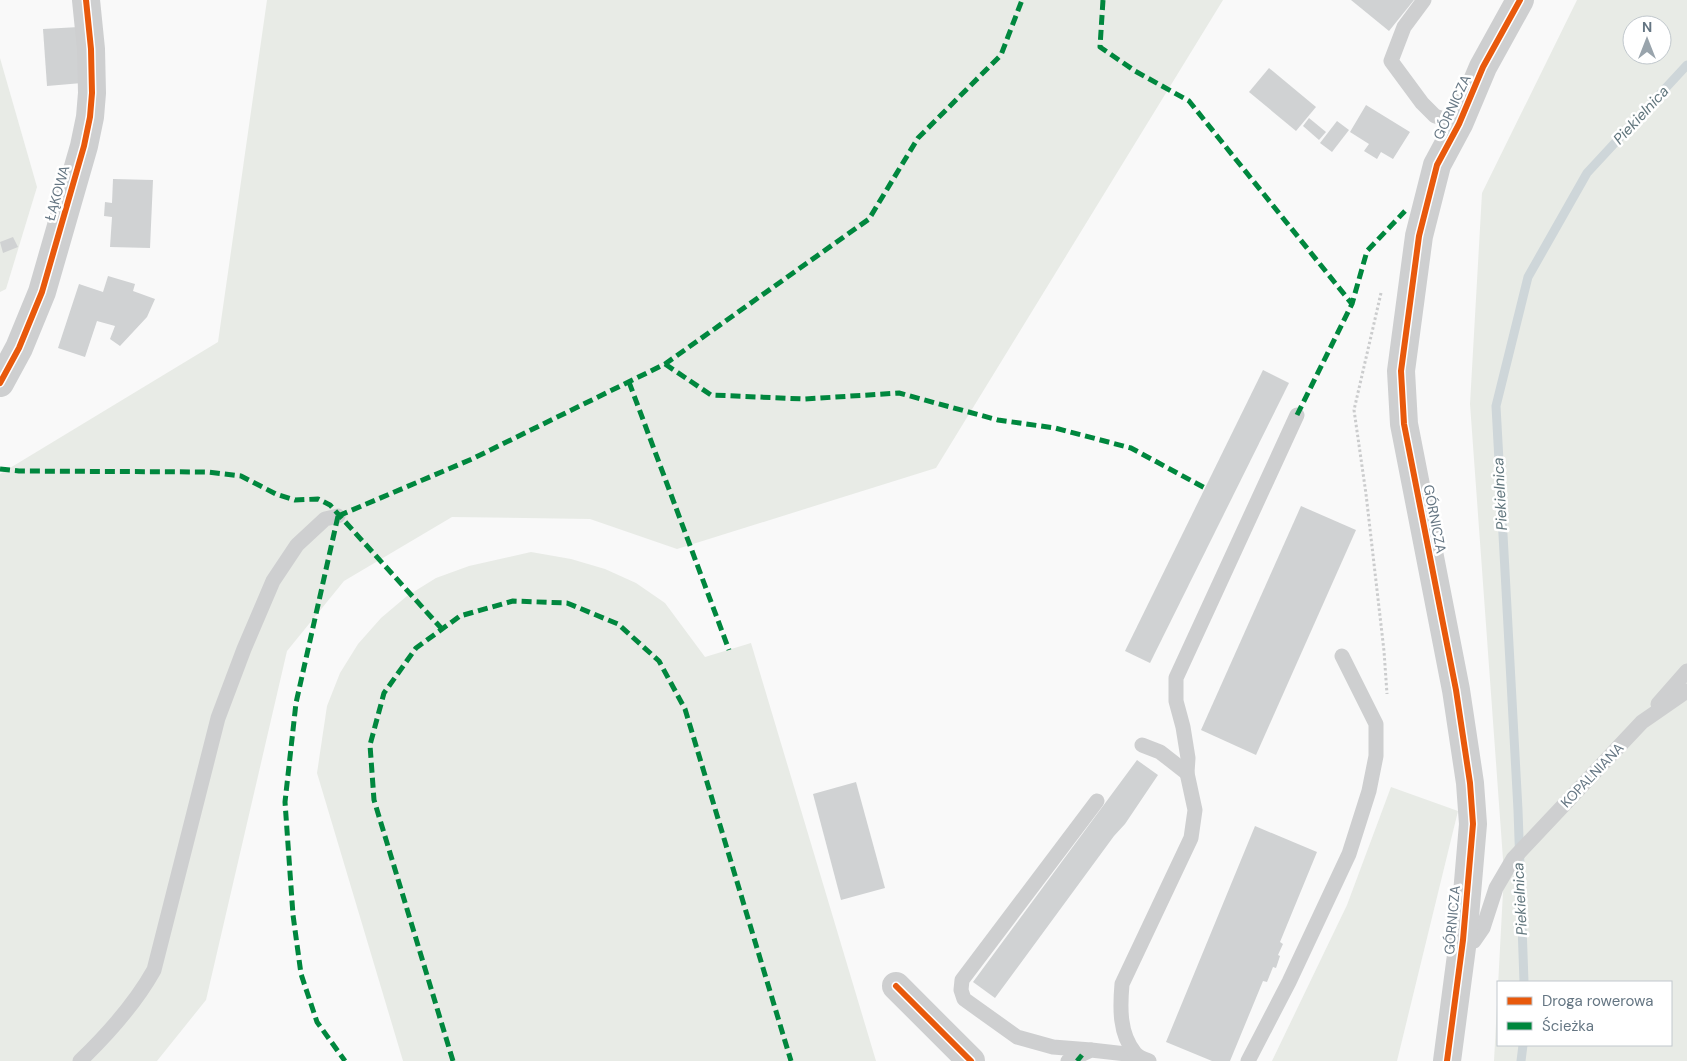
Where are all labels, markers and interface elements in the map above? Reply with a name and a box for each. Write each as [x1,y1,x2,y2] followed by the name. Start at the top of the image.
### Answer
[1622,15,1672,65] north arrow
[1642,18,1652,36] text: N
[1429,72,1475,142] street label: GÓRNICZA
[1609,81,1673,149] water label: Piekielnica
[40,163,74,223] street label: ŁĄKOWA
[1488,457,1512,531] water label: Piekielnica
[1420,483,1450,555] street label: GÓRNICZA
[1557,739,1627,811] street label: KOPALNIANA
[1508,862,1532,936] water label: Piekielnica
[1440,885,1464,955] street label: GÓRNICZA
[1497,981,1672,1046] legend
[1542,991,1653,1011] text: Droga rowerowa
[1542,1016,1594,1036] text: Ścieżka

